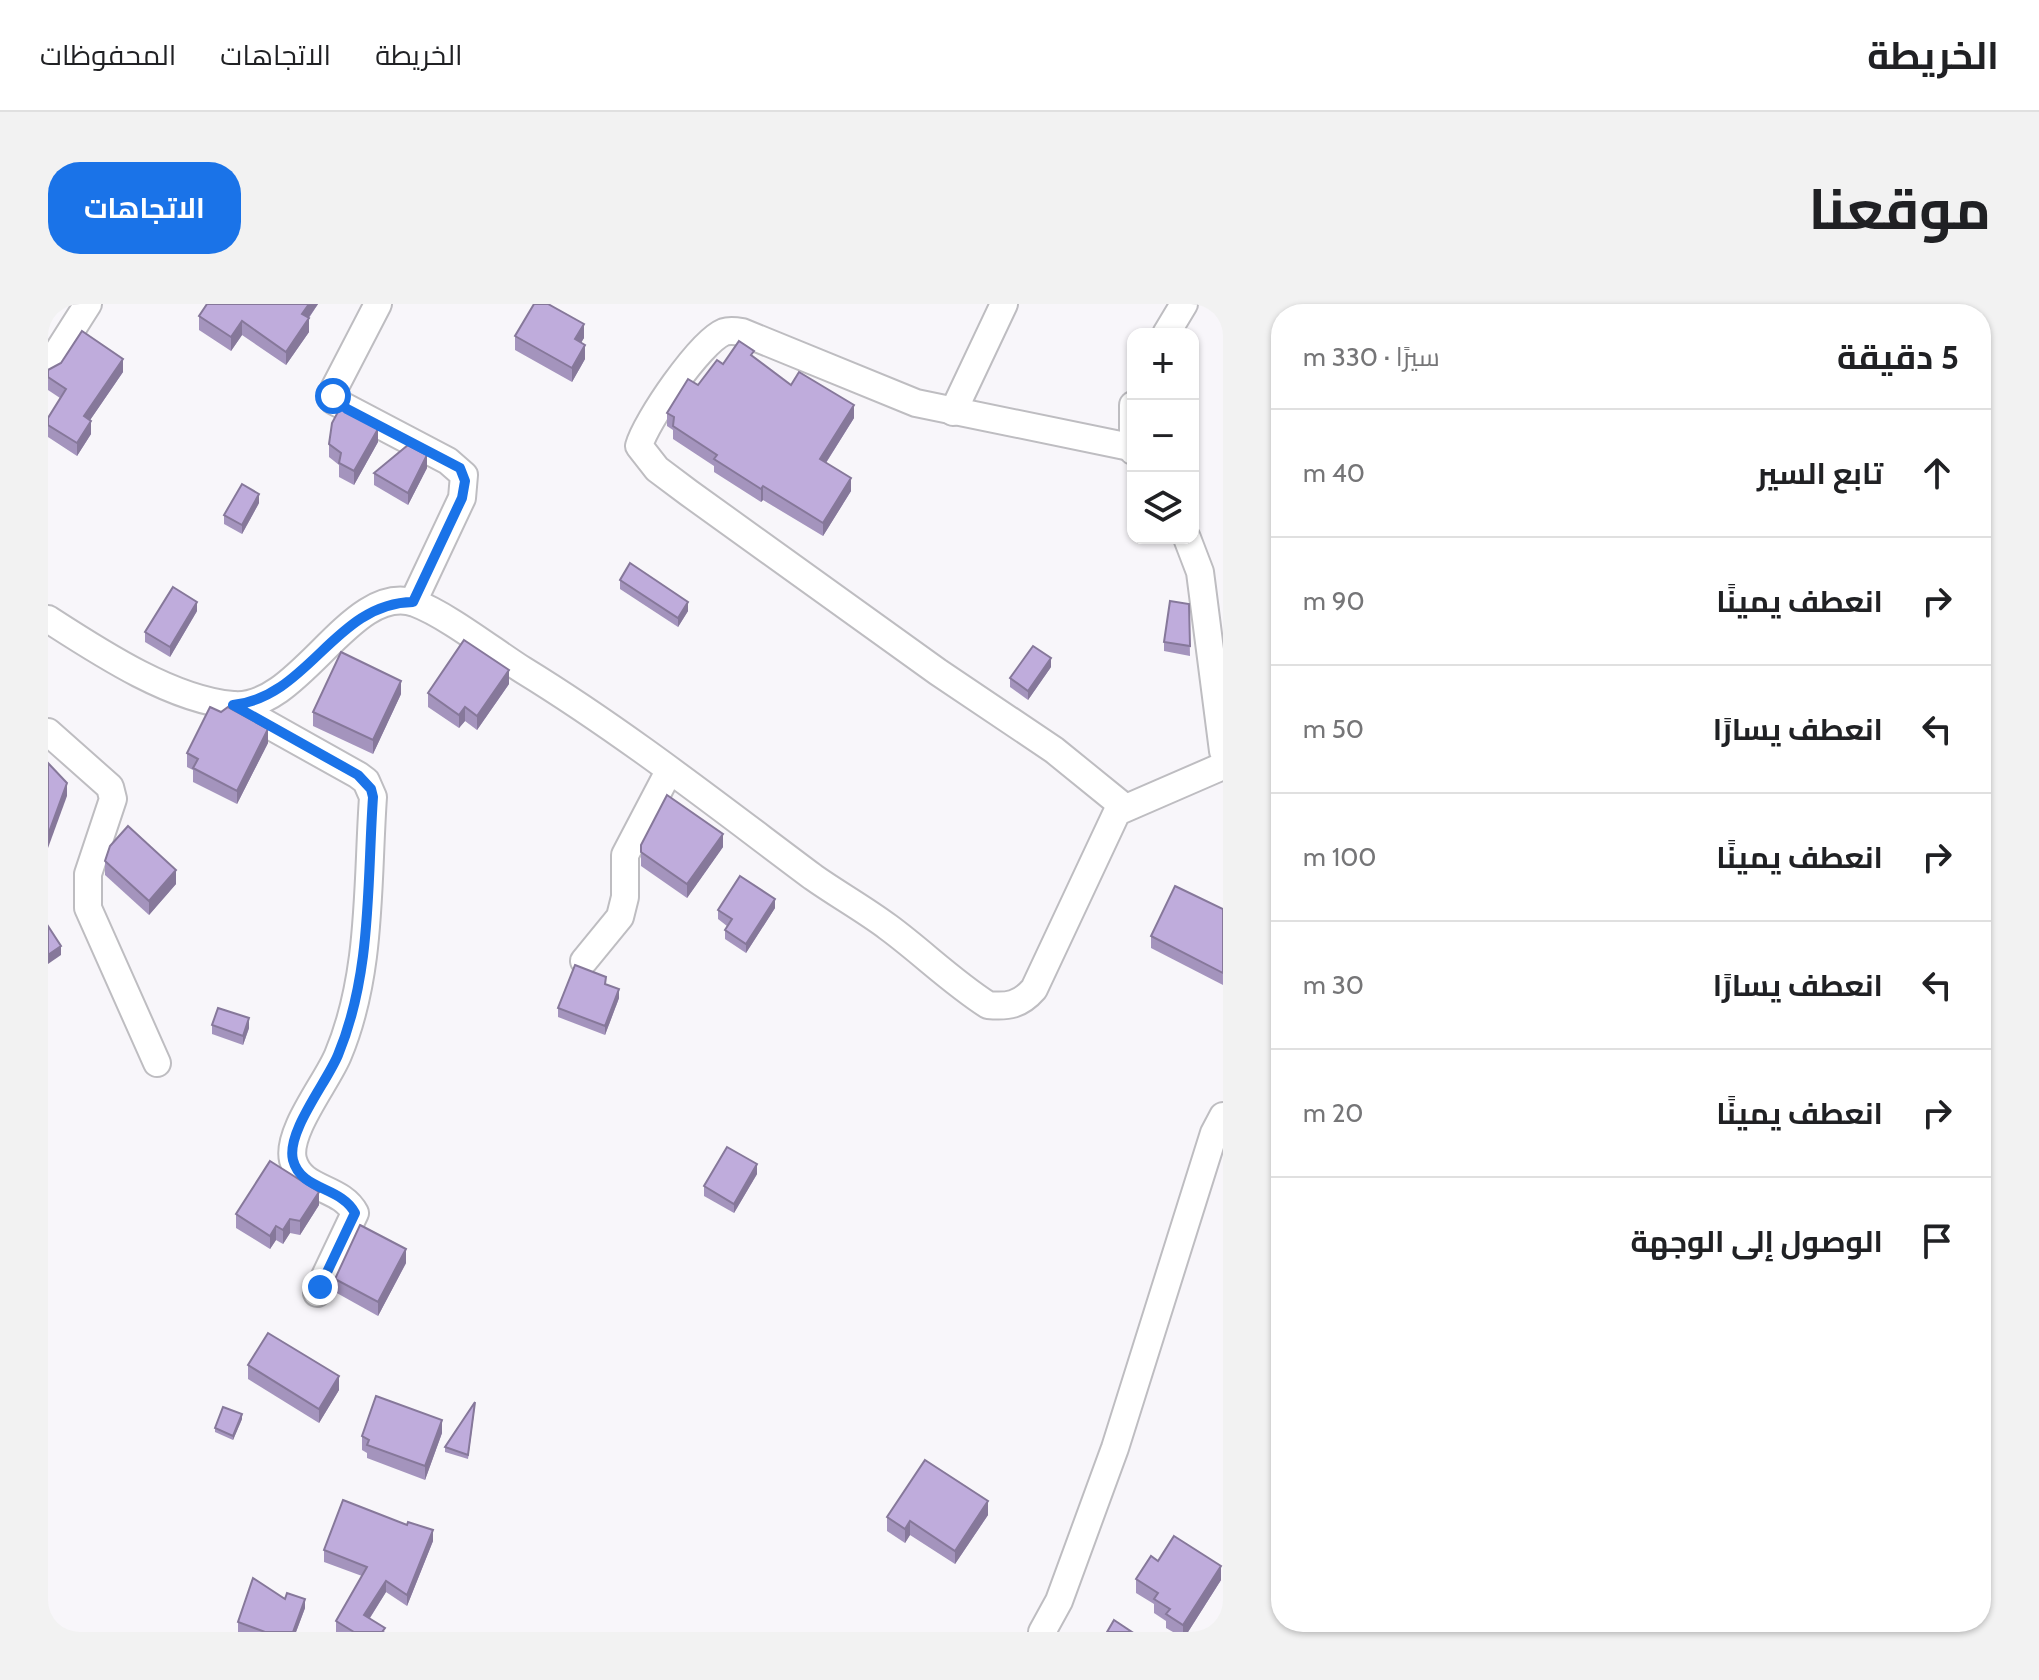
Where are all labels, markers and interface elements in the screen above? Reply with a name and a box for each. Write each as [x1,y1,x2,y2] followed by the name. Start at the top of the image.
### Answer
[1867,32,1999,79] text: الخريطة
[40,38,176,72] text: المحفوظات
[220,38,331,72] text: الاتجاهات
[375,38,463,72] text: الخريطة
[48,162,241,254] button: الاتجاهات
[1808,175,1991,243] text: موقعنا
[1127,328,1199,544] map controls
[1127,328,1199,400] button: +
[1837,336,1959,378] text: 5 دقيقة
[1303,341,1440,373] text: سيرًا · 330 m
[315,378,351,414] route start
[1127,400,1199,472] button: −
[1915,451,1959,495] icon: ahead
[1757,455,1883,492] text: تابع السير
[1303,457,1365,489] text: 40 m
[1127,472,1199,544] button: layers
[1915,579,1959,623] icon: right
[1716,583,1883,620] text: انعطف يمينًا
[1303,585,1365,617] text: 90 m
[1915,707,1959,751] icon: left
[1713,711,1883,748] text: انعطف يسارًا
[1303,713,1364,745] text: 50 m
[1915,835,1959,879] icon: right
[1716,839,1883,876] text: انعطف يمينًا
[1303,841,1376,873] text: 100 m
[1915,963,1959,1007] icon: left
[1713,967,1883,1004] text: انعطف يسارًا
[1303,969,1364,1001] text: 30 m
[1915,1091,1959,1135] icon: right
[1716,1095,1883,1132] text: انعطف يمينًا
[1303,1097,1363,1129] text: 20 m
[1915,1219,1959,1263] icon: arrive
[1630,1223,1883,1260] text: الوصول إلى الوجهة
[302,1269,338,1305] route end

